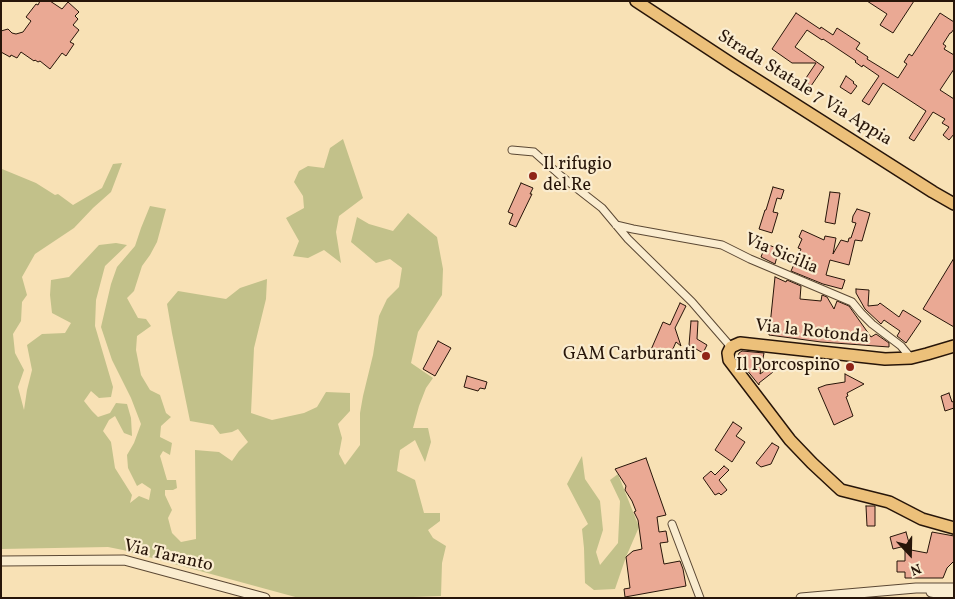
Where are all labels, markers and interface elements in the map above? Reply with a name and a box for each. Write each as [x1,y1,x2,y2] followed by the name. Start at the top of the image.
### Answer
[713,26,895,152] street label: Strada Statale 7 Via Appia
[543,155,612,198] place label: Il rifugio del Re
[527,170,539,182] marker: Il rifugio del Re
[741,230,821,280] street label: Via Sicilia
[754,316,870,350] street label: Via la Rotonda
[563,345,696,367] place label: GAM Carburanti
[700,350,712,362] marker: GAM Carburanti
[736,356,840,378] place label: Il Porcospino
[844,361,856,373] marker: Il Porcospino
[885,529,935,579] north arrow
[121,536,215,578] street label: Via Taranto
[907,558,924,579] text: N

